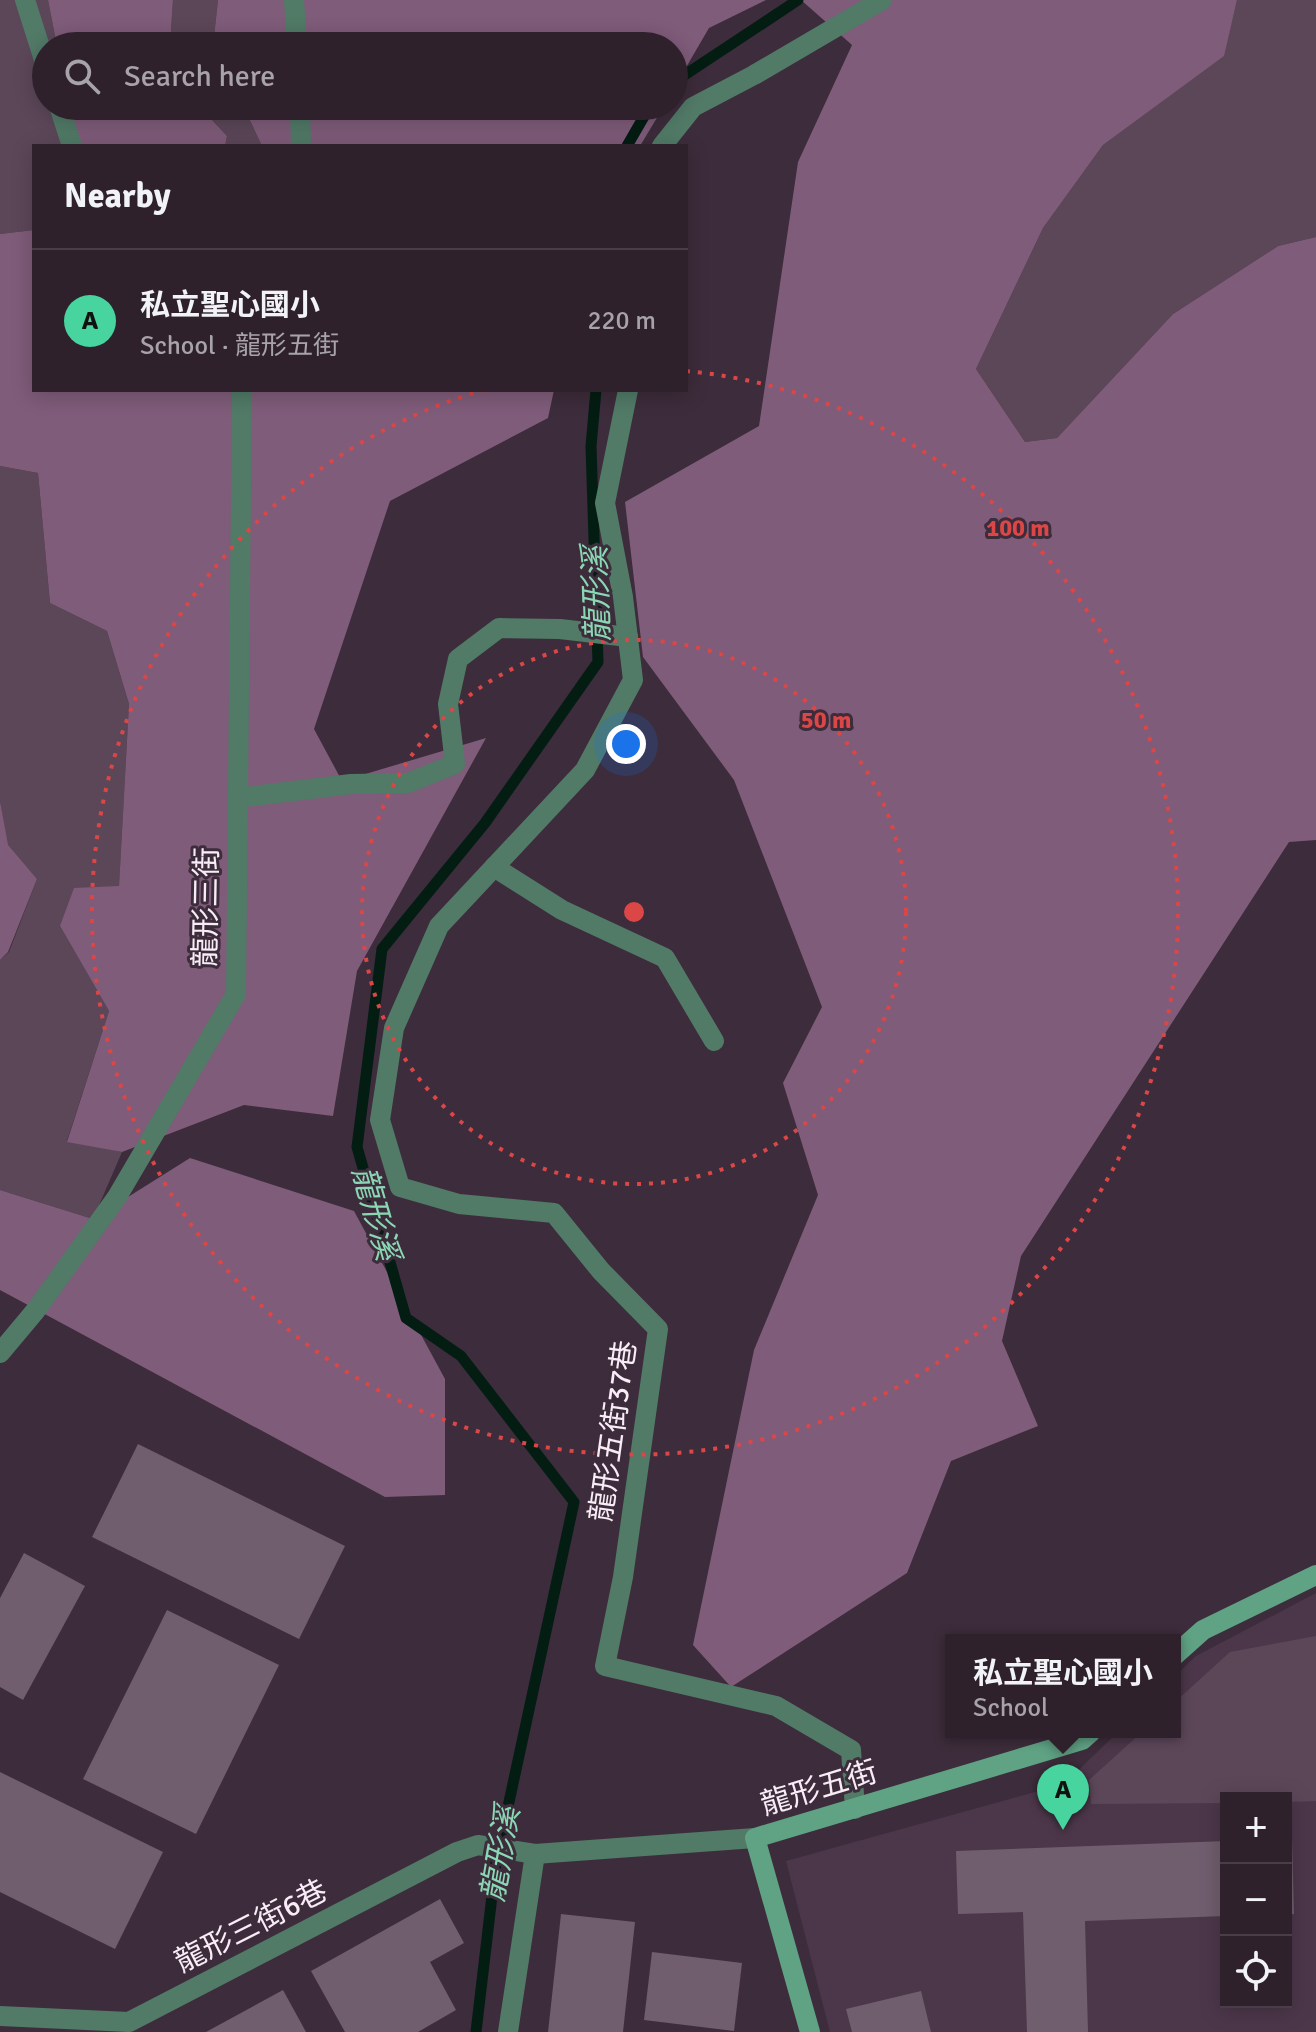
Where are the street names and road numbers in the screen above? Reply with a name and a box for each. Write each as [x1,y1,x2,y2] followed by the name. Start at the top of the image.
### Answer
[187,847,226,967] street label: 龍形三街
[582,1338,645,1524] street label: 龍形五街37巷
[756,1753,882,1824] street label: 龍形五街
[169,1872,334,1981] street label: 龍形三街6巷

